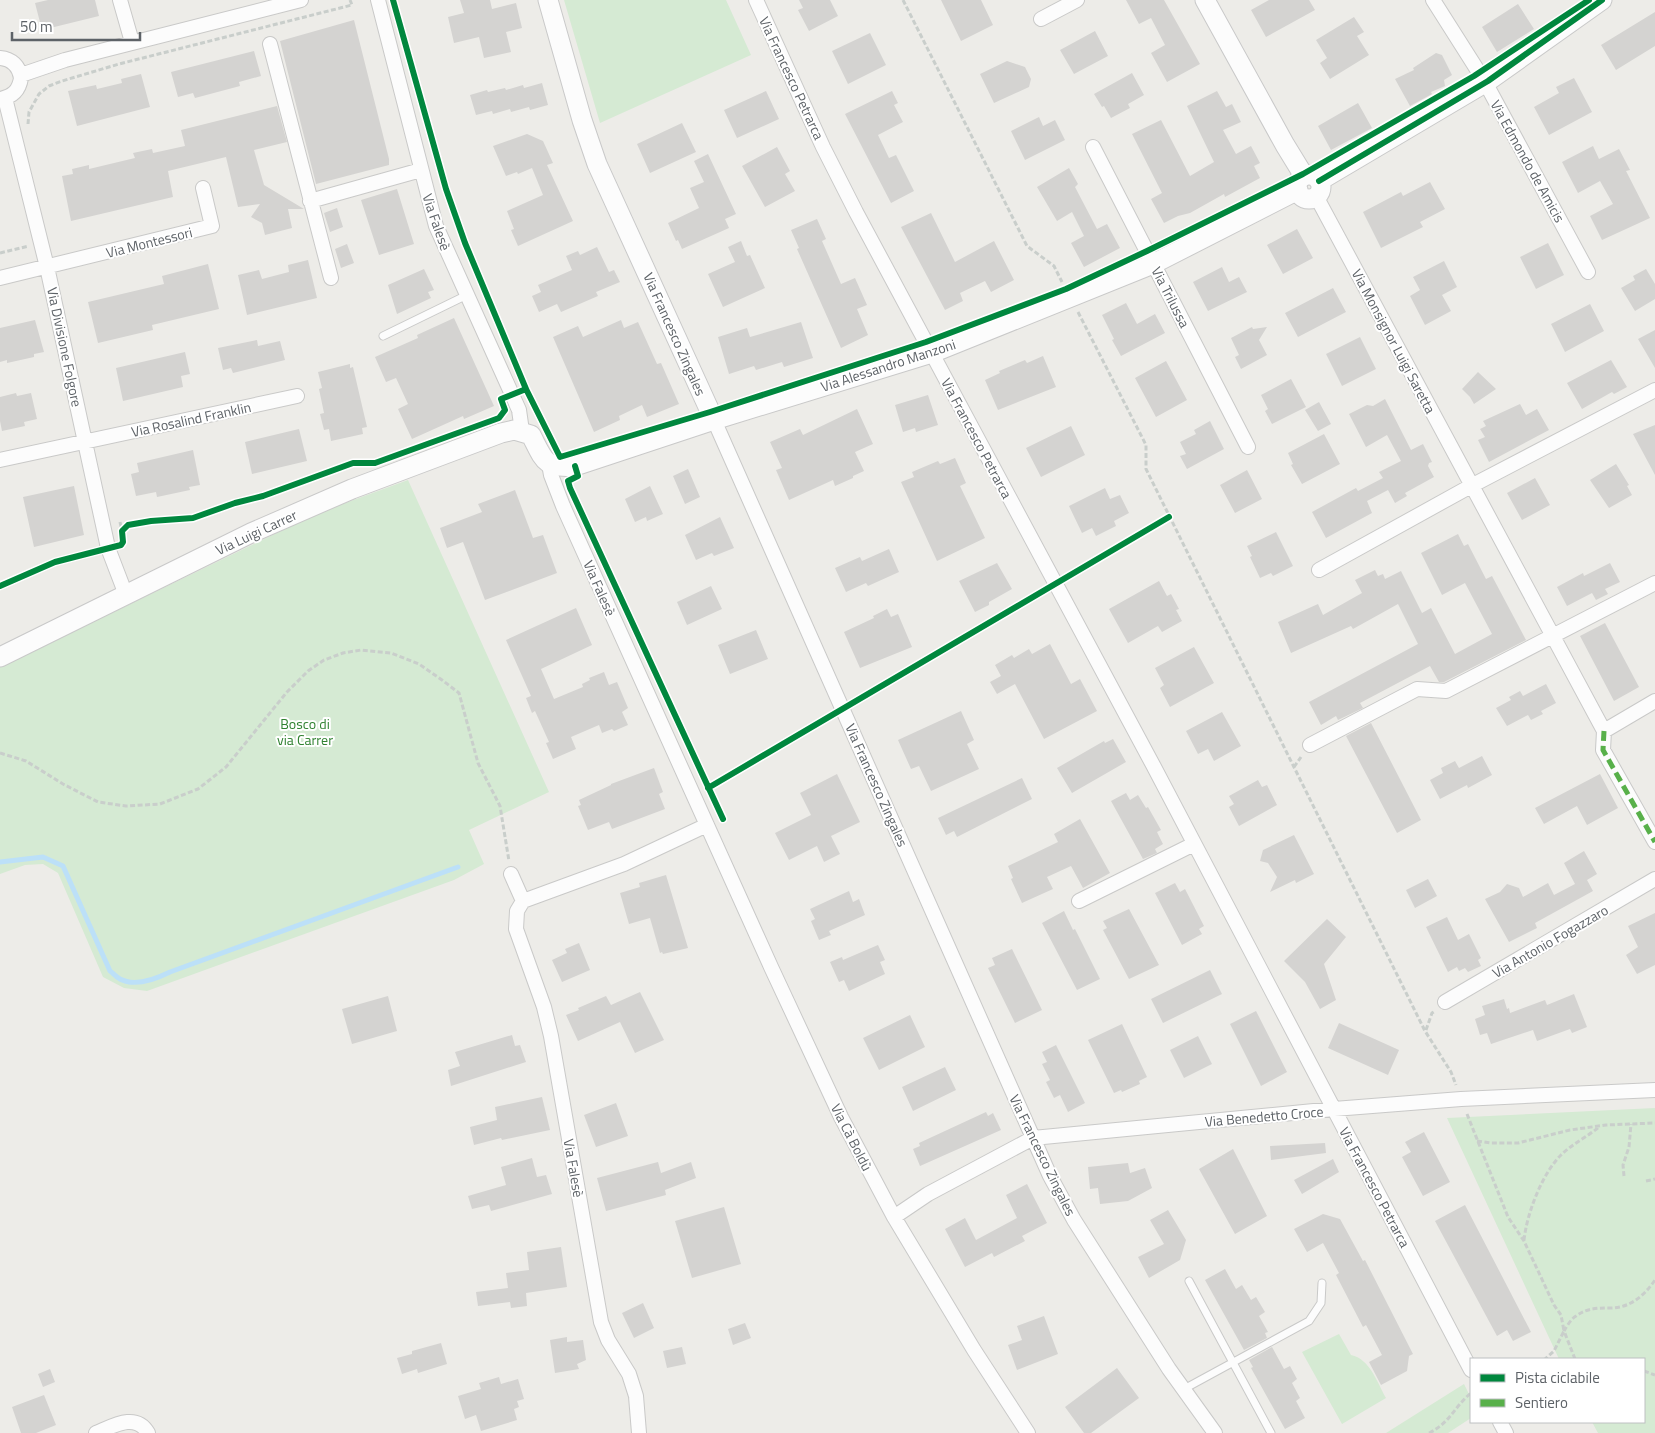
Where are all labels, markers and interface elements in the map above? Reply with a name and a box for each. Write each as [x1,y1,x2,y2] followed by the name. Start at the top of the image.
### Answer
[12,10,140,42] scale bar
[754,13,830,143] street label: Via Francesco Petrarca
[20,15,53,38] text: 50 m
[1486,96,1570,226] street label: Via Edmondo de Amicis
[417,191,457,253] street label: Via Falesè
[104,221,194,263] street label: Via Montessori
[1147,263,1195,331] street label: Via Trilussa
[1347,265,1441,417] street label: Via Monsignor Luigi Saretta
[638,269,712,399] street label: Via Francesco Zingales
[42,285,88,409] street label: Via Divisione Folgore
[818,333,958,397] street label: Via Alessandro Manzoni
[936,374,1018,502] street label: Via Francesco Petrarca
[129,396,253,442] street label: Via Rosalind Franklin
[212,504,300,560] street label: Via Luigi Carrer
[578,557,622,619] street label: Via Falesè
[277,713,333,750] park label: Bosco di via Carrer
[840,720,914,850] street label: Via Francesco Zingales
[1488,899,1612,983] street label: Via Antonio Fogazzaro
[1004,1091,1082,1219] street label: Via Francesco Zingales
[826,1100,878,1174] street label: Via Cà Boldù
[1204,1100,1324,1132] street label: Via Benedetto Croce
[1334,1123,1416,1251] street label: Via Francesco Petrarca
[559,1137,589,1199] street label: Via Falesè
[1470,1358,1645,1423] legend
[1515,1366,1600,1389] text: Pista ciclabile
[1515,1391,1568,1414] text: Sentiero

